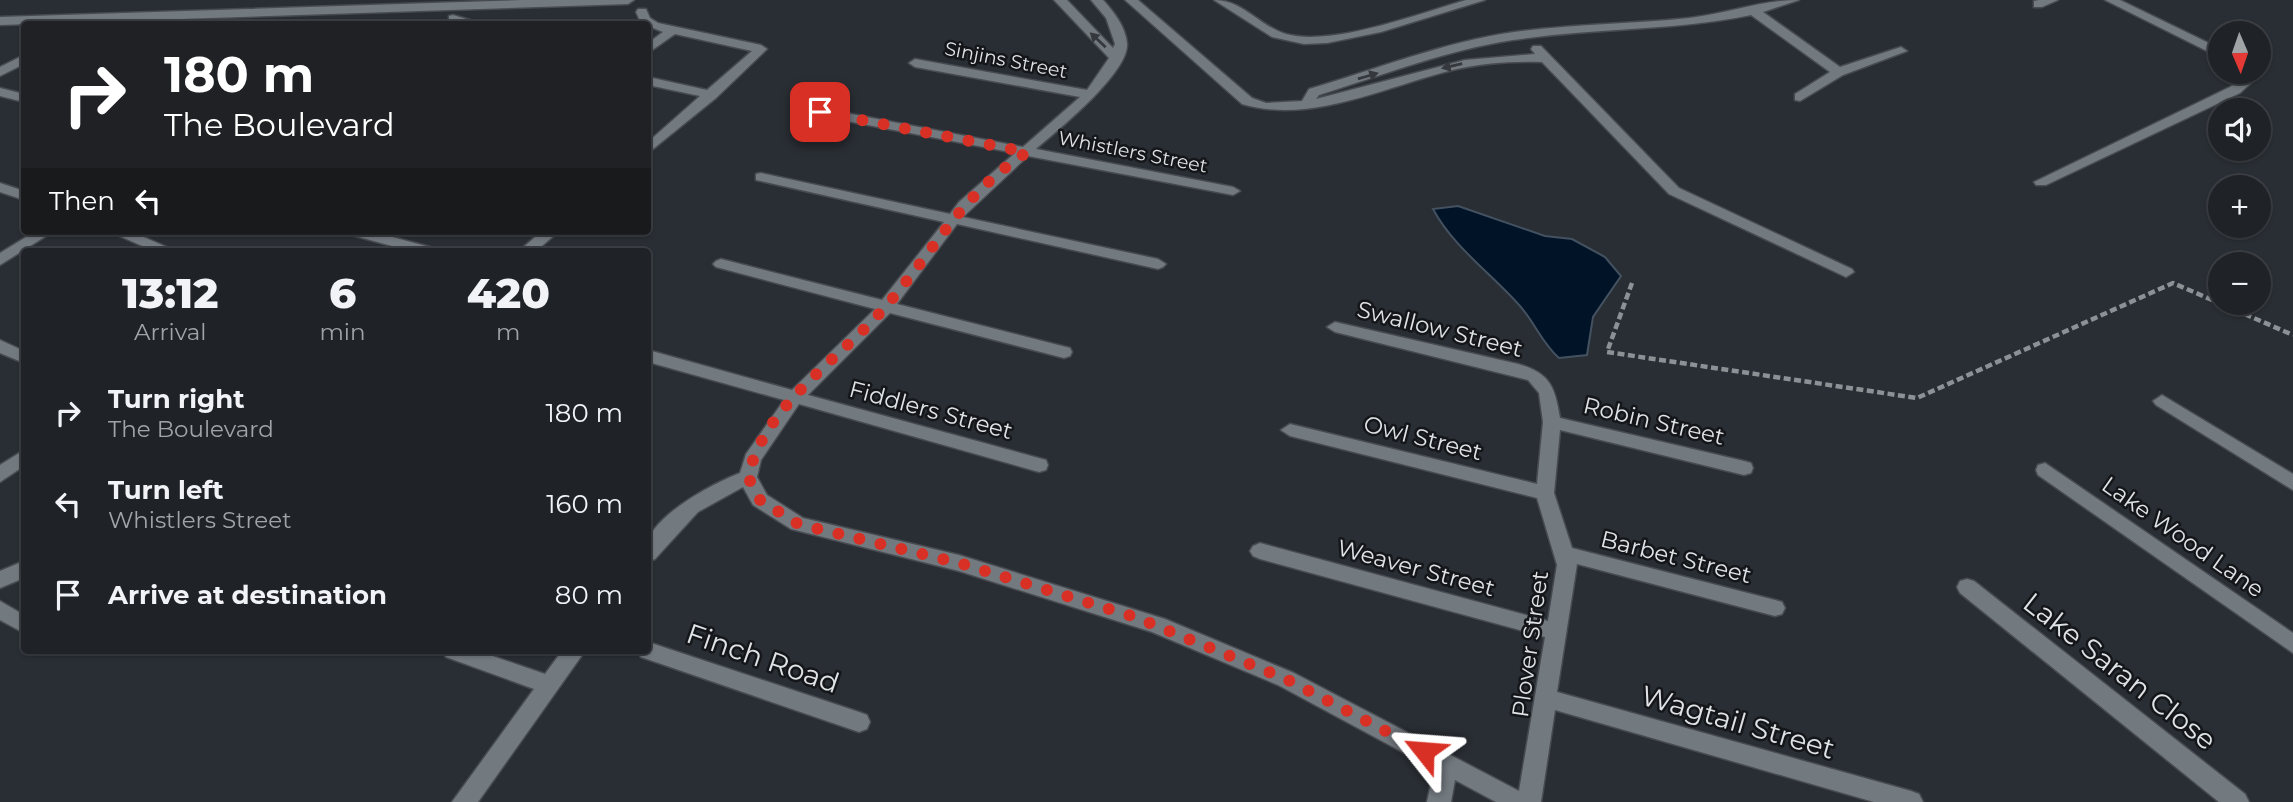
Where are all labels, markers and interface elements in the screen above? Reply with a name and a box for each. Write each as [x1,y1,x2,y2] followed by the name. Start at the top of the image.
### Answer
[2208,21,2272,84] north arrow
[2208,21,2271,315] map controls
[1090,33,1107,49] one-way arrow
[943,37,1070,83] street label: Sinjins Street
[164,45,314,104] text: 180 m
[49,49,140,140] icon: right
[1441,61,1463,72] one-way arrow
[1357,70,1379,81] one-way arrow
[790,82,850,142] pin
[801,93,839,131] icon: arrive
[2208,98,2271,161] button: sound
[164,105,395,144] text: The Boulevard
[1056,126,1210,178] street label: Whistlers Street
[2208,175,2271,238] button: +
[129,182,167,220] icon: left
[49,185,115,217] text: Then
[2208,252,2271,315] button: −
[122,267,218,319] text: 13:12
[329,267,356,319] text: 6
[467,267,550,319] text: 420
[1354,295,1526,363] street label: Swallow Street
[134,318,207,346] text: Arrival
[319,318,366,346] text: min
[496,318,520,346] text: m
[846,375,1016,445] street label: Fiddlers Street
[108,383,244,415] text: Turn right
[1581,391,1727,451] street label: Robin Street
[49,394,87,432] icon: right
[545,397,623,429] text: 180 m
[1361,410,1485,466] street label: Owl Street
[108,415,274,443] text: The Boulevard
[2096,471,2270,603] street label: Lake Wood Lane
[108,474,224,506] text: Turn left
[49,485,87,523] icon: left
[546,488,623,520] text: 160 m
[108,506,291,534] text: Whistlers Street
[1598,525,1754,589] street label: Barbet Street
[1334,534,1498,602] street label: Weaver Street
[1506,569,1554,719] street label: Plover Street
[49,576,87,614] icon: arrive
[108,579,387,611] text: Arrive at destination
[555,579,623,611] text: 80 m
[2017,585,2223,757] street label: Lake Saran Close
[682,616,844,700] street label: Finch Road
[1637,678,1839,766] street label: Wagtail Street
[1387,714,1461,788] position arrow

